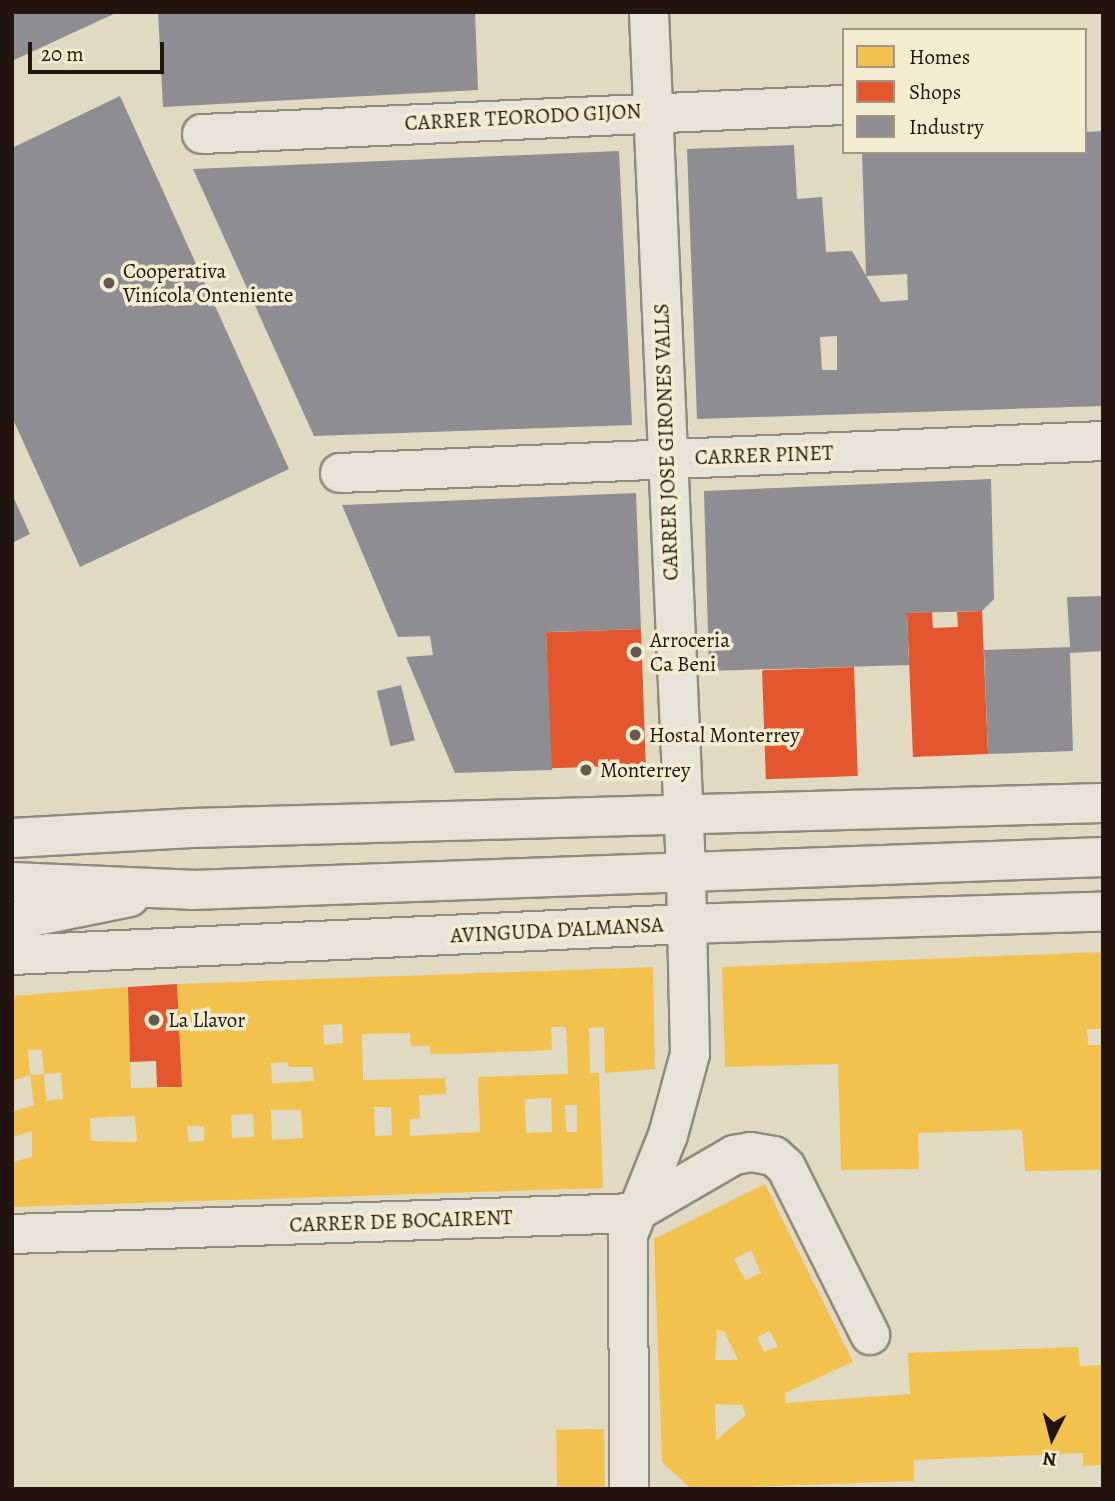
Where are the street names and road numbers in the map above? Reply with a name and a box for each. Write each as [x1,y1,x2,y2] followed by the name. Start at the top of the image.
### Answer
[404,98,642,136] street label: CARRER TEORODO GIJON
[649,303,683,581] street label: CARRER JOSE GIRONES VALLS
[694,440,834,470] street label: CARRER PINET
[450,912,664,948] street label: AVINGUDA D'ALMANSA
[289,1205,513,1237] street label: CARRER DE BOCAIRENT

